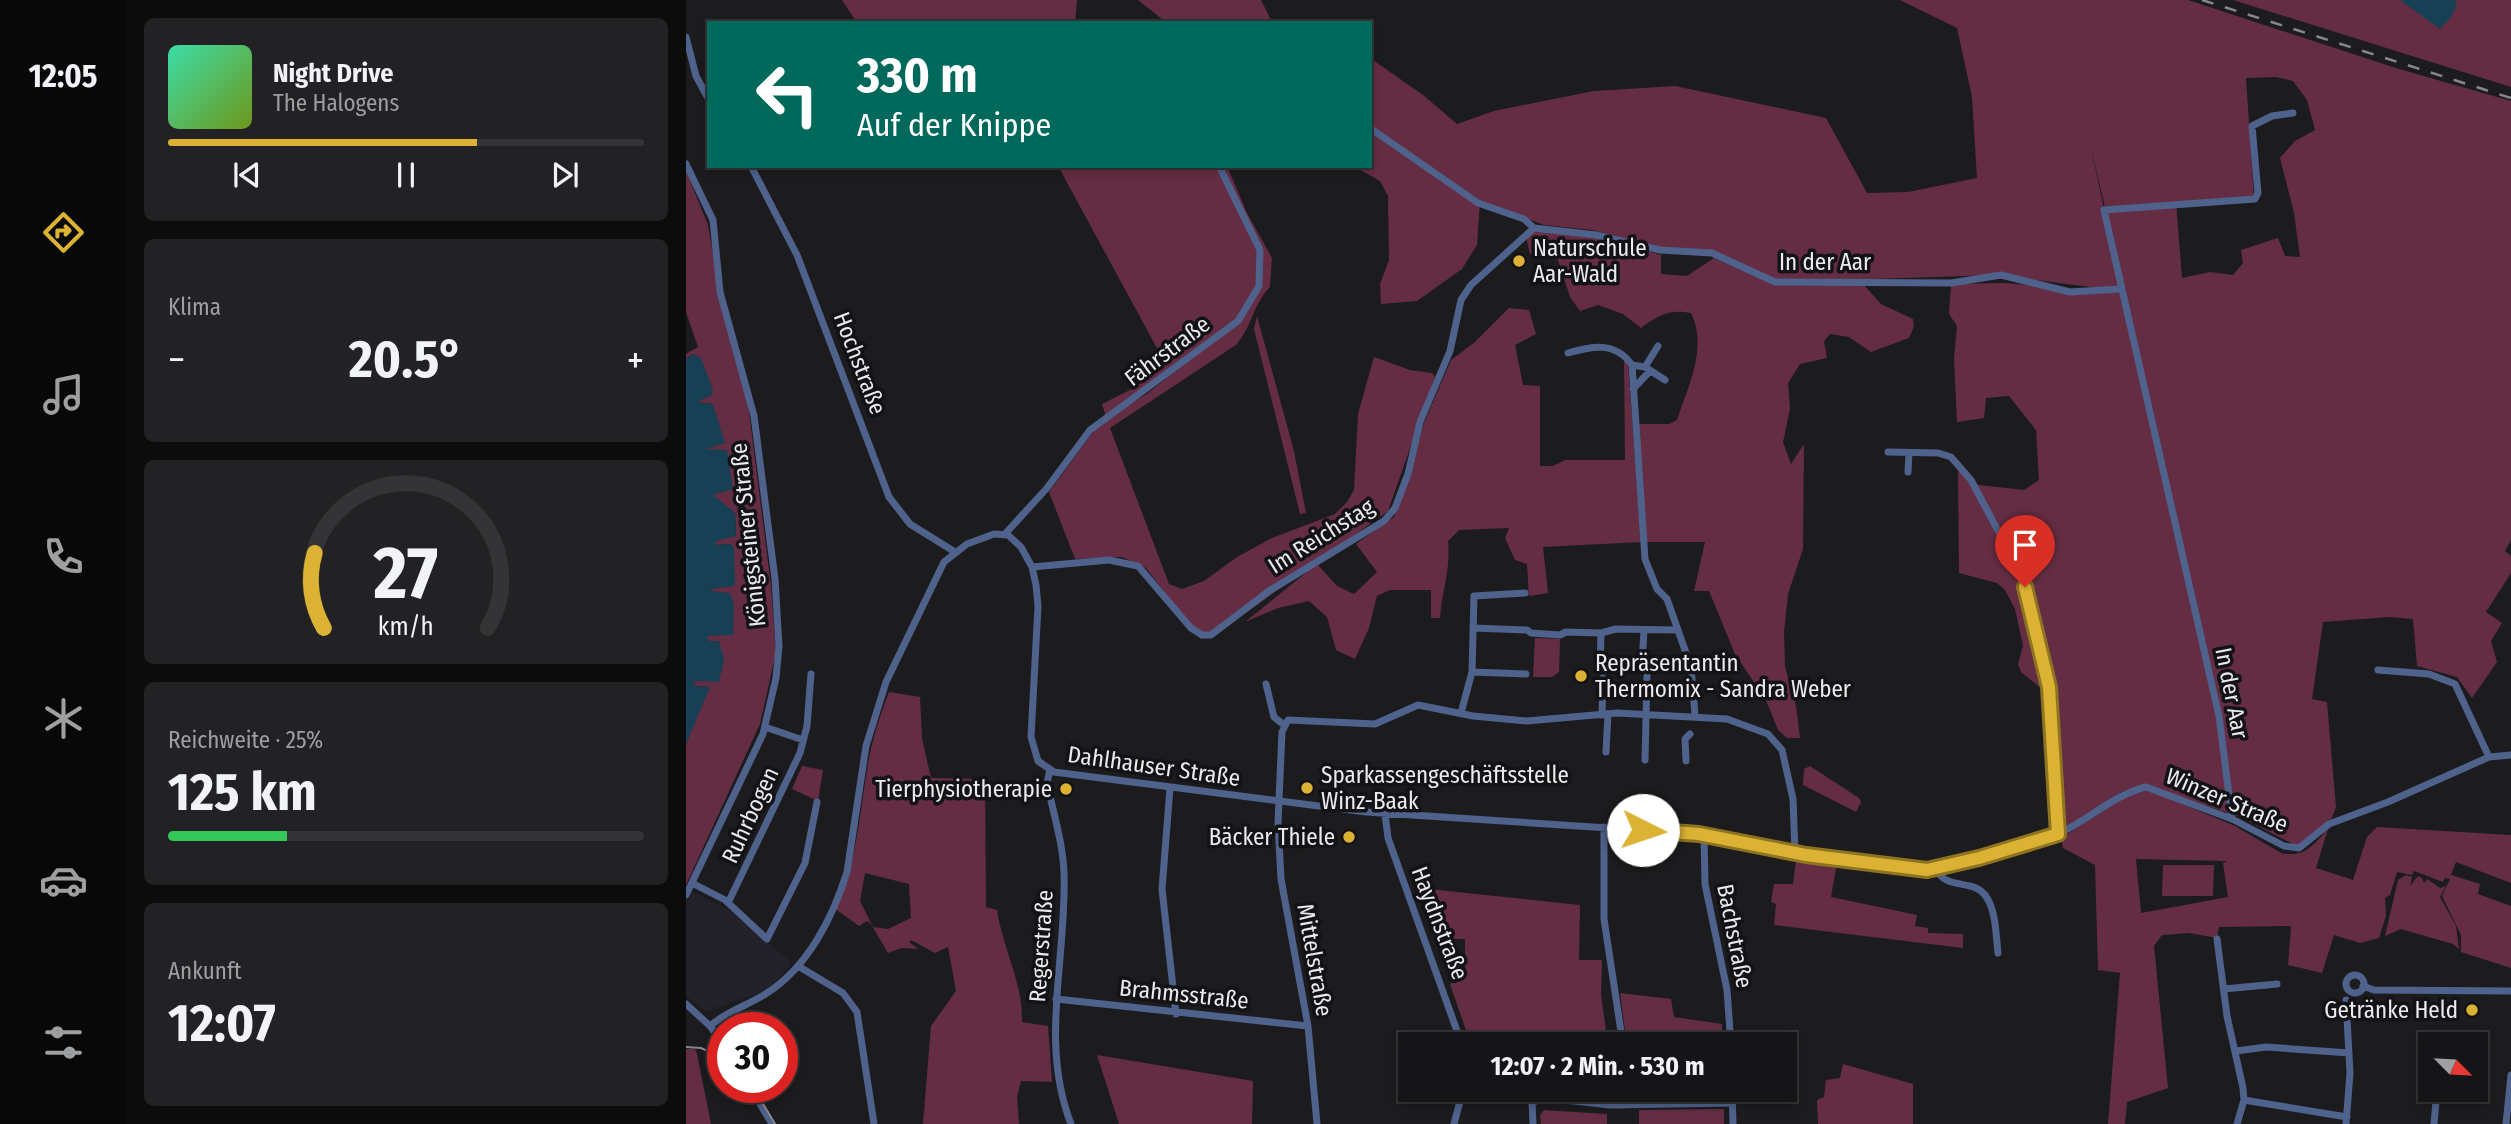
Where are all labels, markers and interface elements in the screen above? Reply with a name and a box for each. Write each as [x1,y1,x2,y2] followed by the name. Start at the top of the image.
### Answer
[857,46,978,105] text: 330 m
[742,49,833,140] icon: left
[29,57,97,95] text: 12:05
[273,58,393,89] text: Night Drive
[273,89,399,117] text: The Halogens
[857,106,1051,144] text: Auf der Knippe
[228,156,266,194] icon: previous
[387,156,425,194] icon: pause
[546,156,584,194] icon: next
[39,208,88,257] icon: directions
[1533,234,1647,288] place label: Naturschule Aar-Wald
[1779,248,1871,276] street label: In der Aar
[1511,253,1527,269] marker: Naturschule Aar-Wald
[168,293,221,321] text: Klima
[828,308,892,418] street label: Hochstraße
[1119,310,1215,392] street label: Fährstraße
[349,328,463,391] text: 20.5°
[168,337,185,383] text: −
[627,337,644,383] text: +
[39,370,88,419] icon: music
[724,442,772,628] street label: Königsteiner Straße
[1263,492,1379,580] street label: Im Reichstag
[1995,515,2055,587] pin
[2006,526,2044,564] icon: arrive
[373,530,438,617] text: 27
[39,532,88,581] icon: phone
[378,612,434,642] text: km/h
[2209,645,2255,741] street label: In der Aar
[1595,649,1851,703] place label: Repräsentantin Thermomix - Sandra Weber
[1573,668,1589,684] marker: Repräsentantin Thermomix - Sandra Weber
[39,694,88,743] icon: climate
[168,726,323,754] text: Reichweite · 25%
[1066,740,1242,792] street label: Dahlhauser Straße
[168,761,317,824] text: 125 km
[1321,761,1569,815] place label: Sparkassengeschäftsstelle Winz-Baak
[716,762,784,868] street label: Ruhrbogen
[2162,762,2292,838] street label: Winzer Straße
[875,775,1052,803] place label: Tierphysiotherapie
[1299,780,1315,796] marker: Sparkassengeschäftsstelle Winz-Baak
[1058,781,1074,797] marker: Tierphysiotherapie
[1606,793,1680,867] position arrow
[1209,823,1335,851] place label: Bäcker Thiele
[1341,829,1357,845] marker: Bäcker Thiele
[39,856,88,905] icon: car
[1406,862,1474,984] street label: Haydnstraße
[1711,882,1759,990] street label: Bachstraße
[1023,889,1059,1003] street label: Regerstraße
[1291,901,1339,1019] street label: Mittelstraße
[168,957,242,985] text: Ankunft
[1118,973,1250,1015] street label: Brahmsstraße
[168,992,276,1055] text: 12:07
[2324,996,2458,1024] place label: Getränke Held
[2464,1002,2480,1018] marker: Getränke Held
[707,1012,798,1103] speed limit sign: 30
[39,1018,88,1067] icon: filters
[2418,1032,2488,1102] north arrow
[2418,1032,2488,1102] map controls
[1490,1051,1705,1082] text: 12:07 · 2 Min. · 530 m

